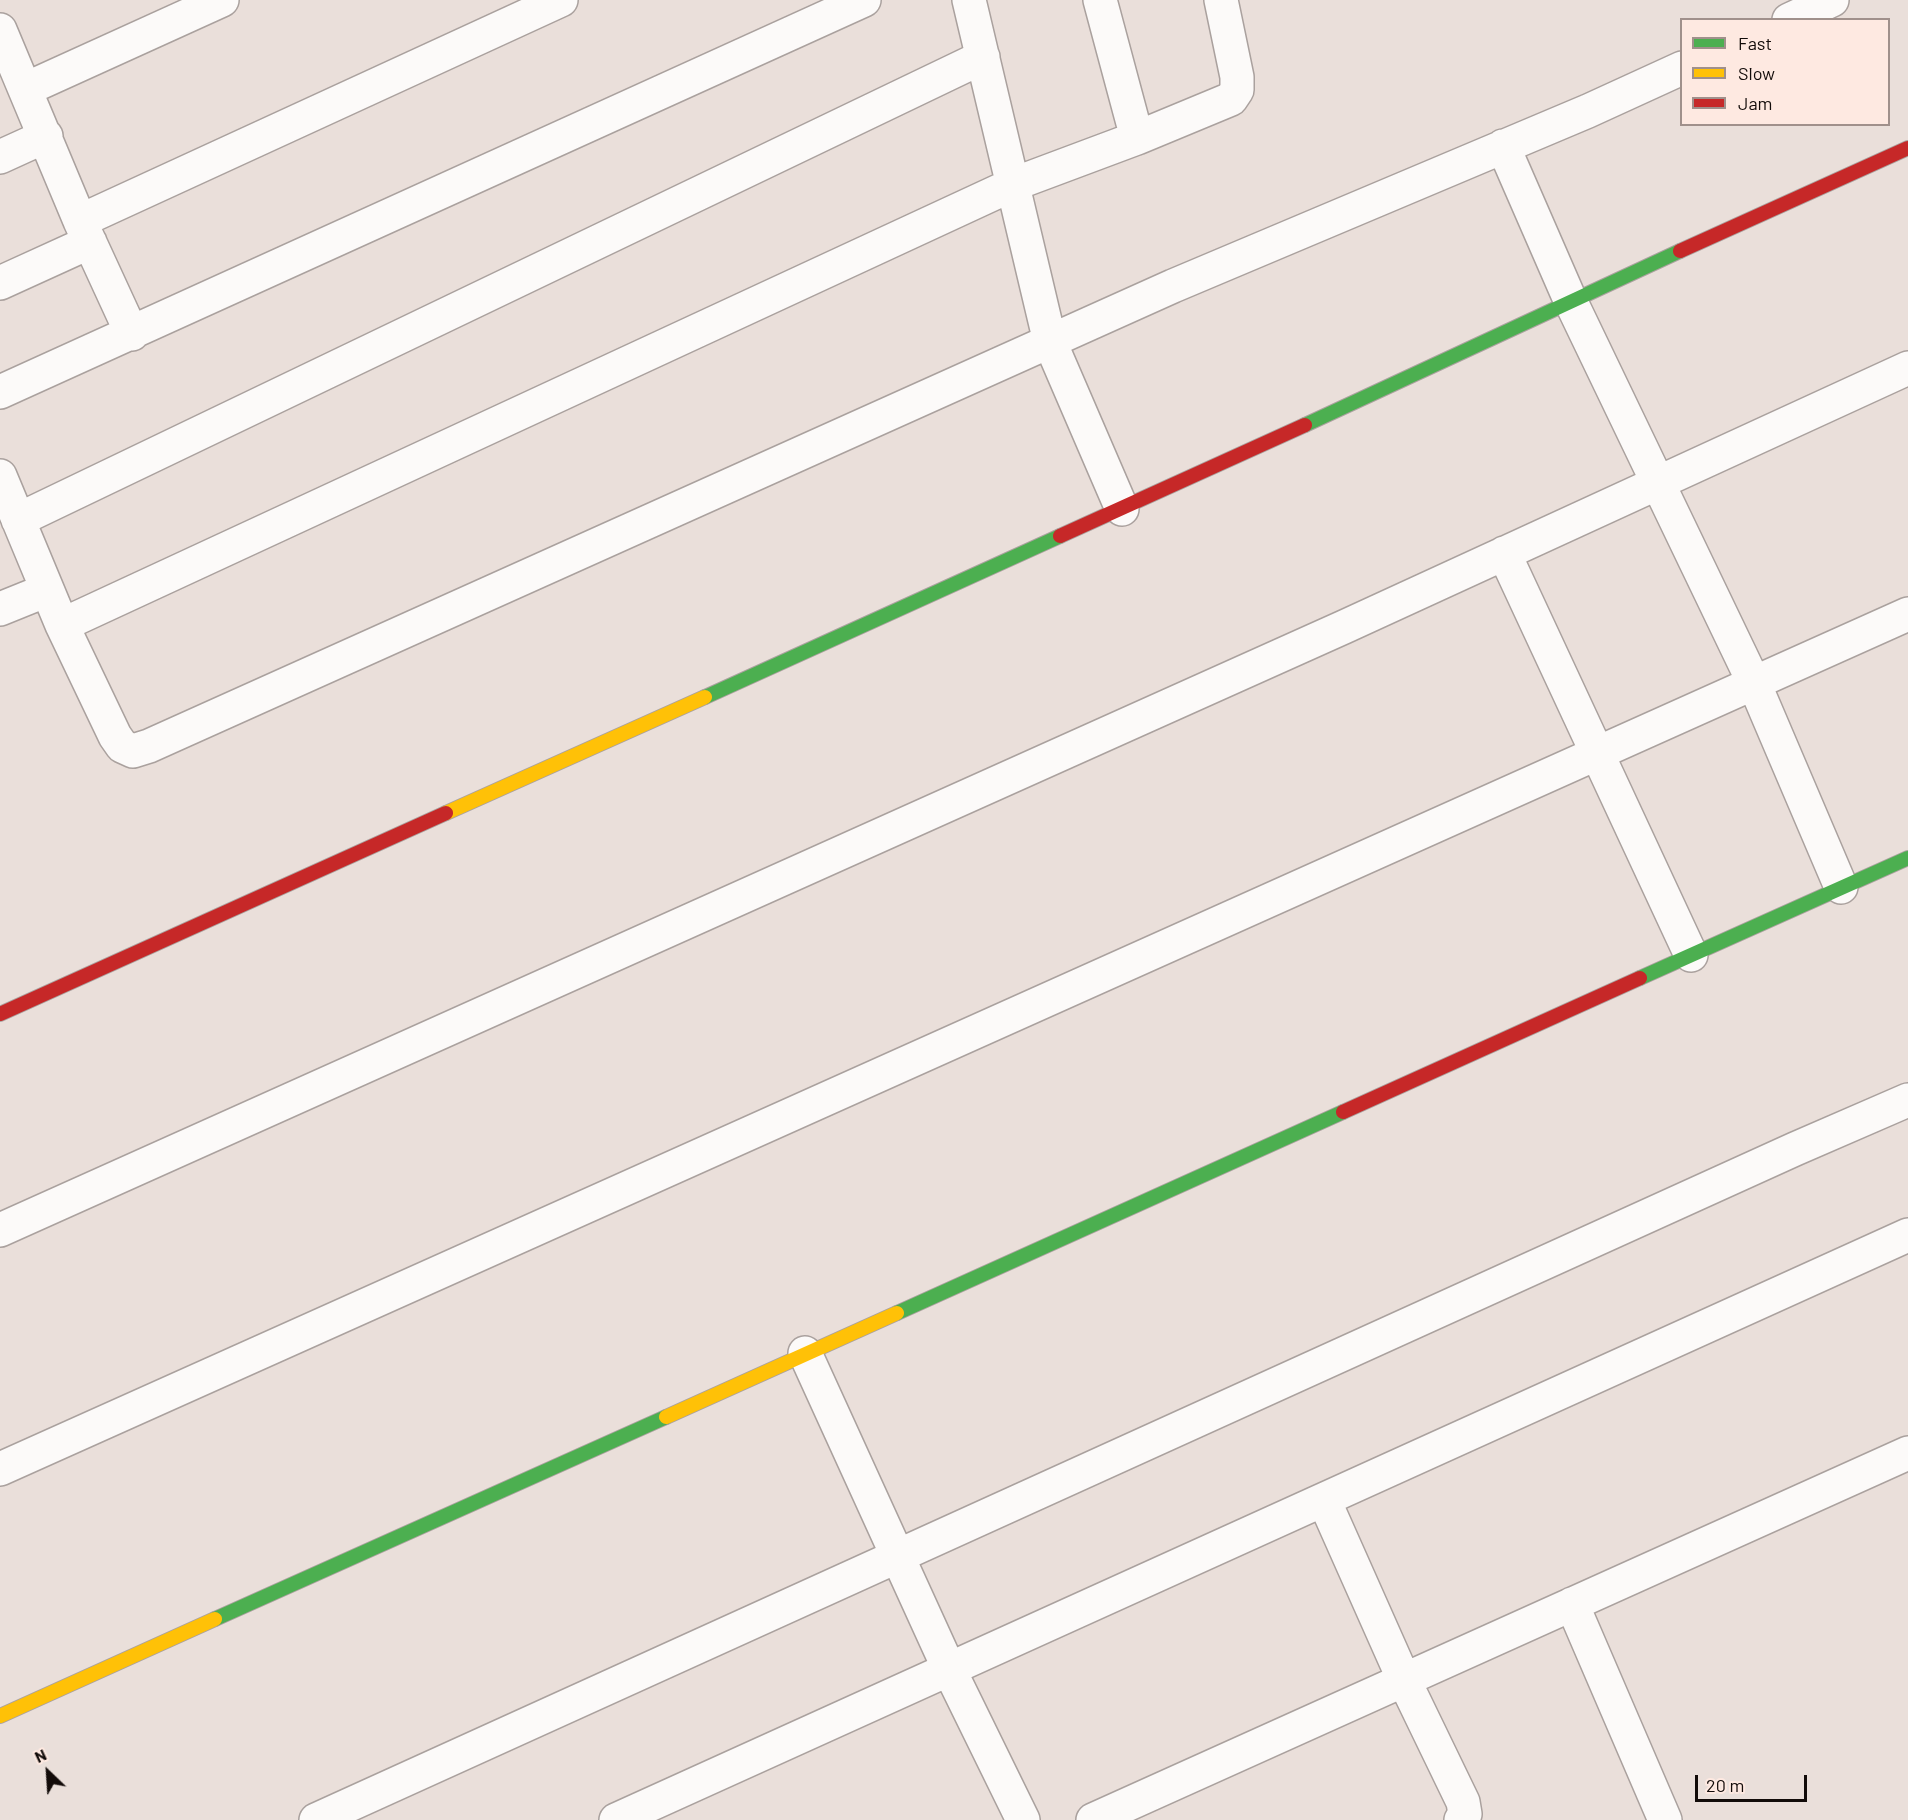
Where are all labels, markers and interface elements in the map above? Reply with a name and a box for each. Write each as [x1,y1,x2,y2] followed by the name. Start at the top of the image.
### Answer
[1680,18,1890,126] legend
[1738,32,1772,54] text: Fast
[1738,62,1775,84] text: Slow
[1738,92,1772,114] text: Jam
[18,1742,78,1802] north arrow
[31,1744,49,1766] text: N
[1698,1763,1810,1801] scale bar
[1706,1774,1744,1796] text: 20 m

